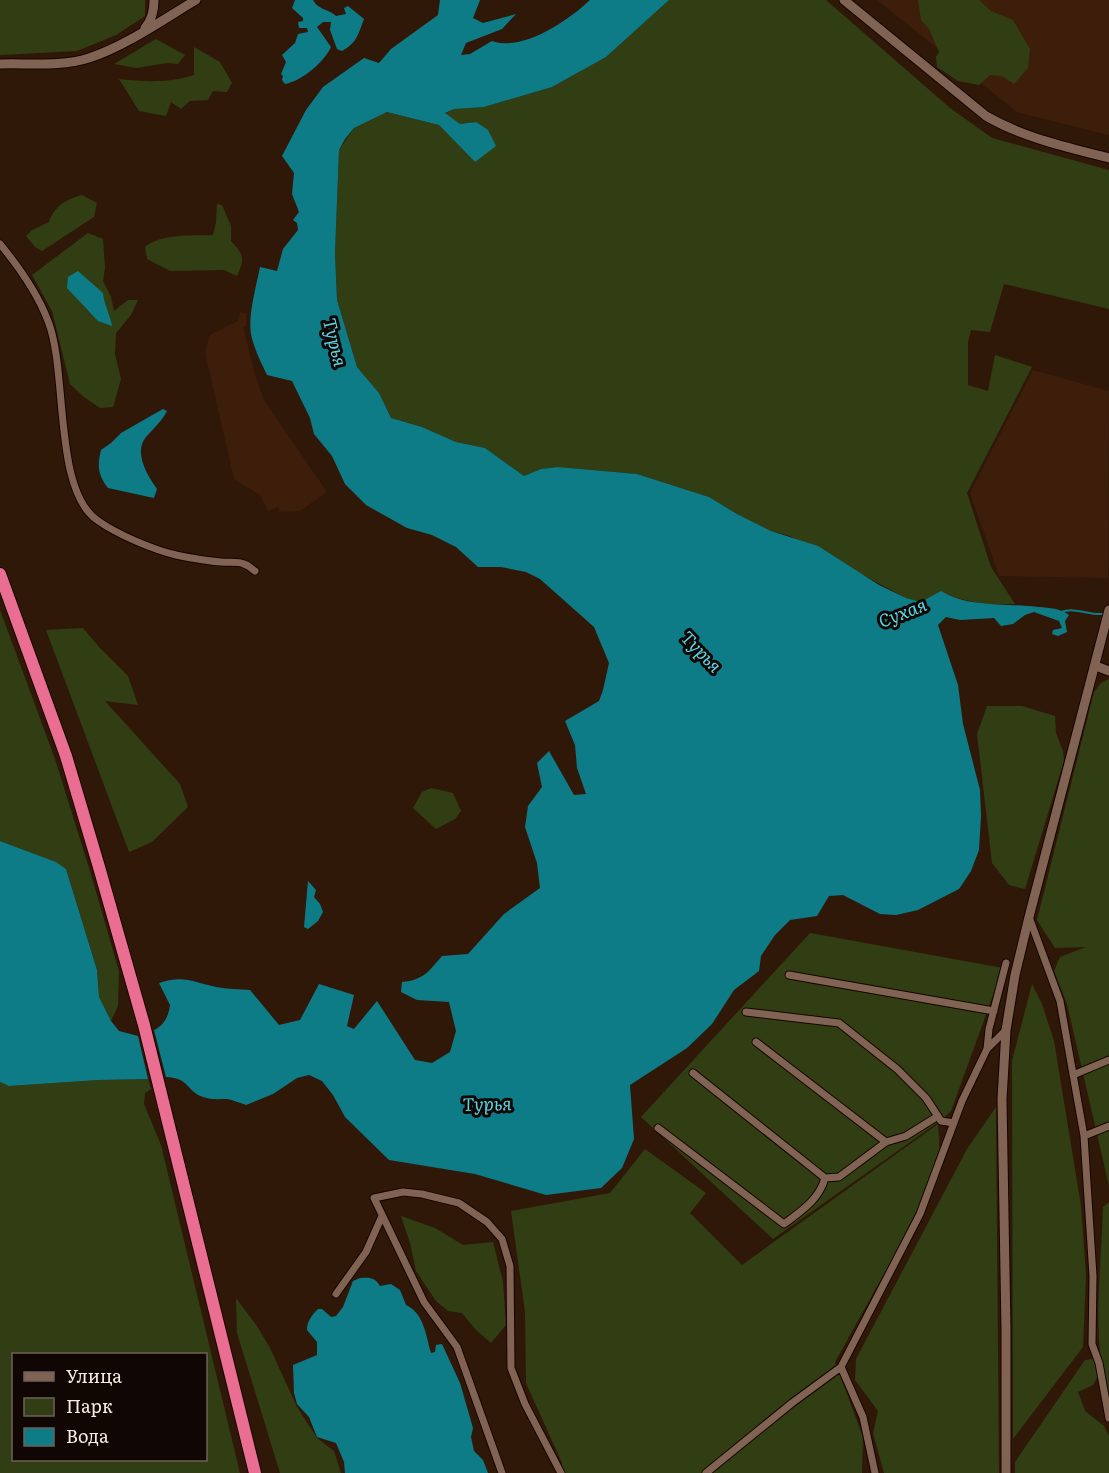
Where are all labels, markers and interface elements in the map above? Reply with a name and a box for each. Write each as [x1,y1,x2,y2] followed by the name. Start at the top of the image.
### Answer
[317,315,355,370] water label: Турья
[874,590,931,634] water label: Сухая
[675,624,729,678] water label: Турья
[462,1089,512,1117] water label: Турья
[12,1353,207,1461] legend
[66,1362,122,1389] text: Улица
[66,1392,113,1419] text: Парк
[66,1422,109,1449] text: Вода

